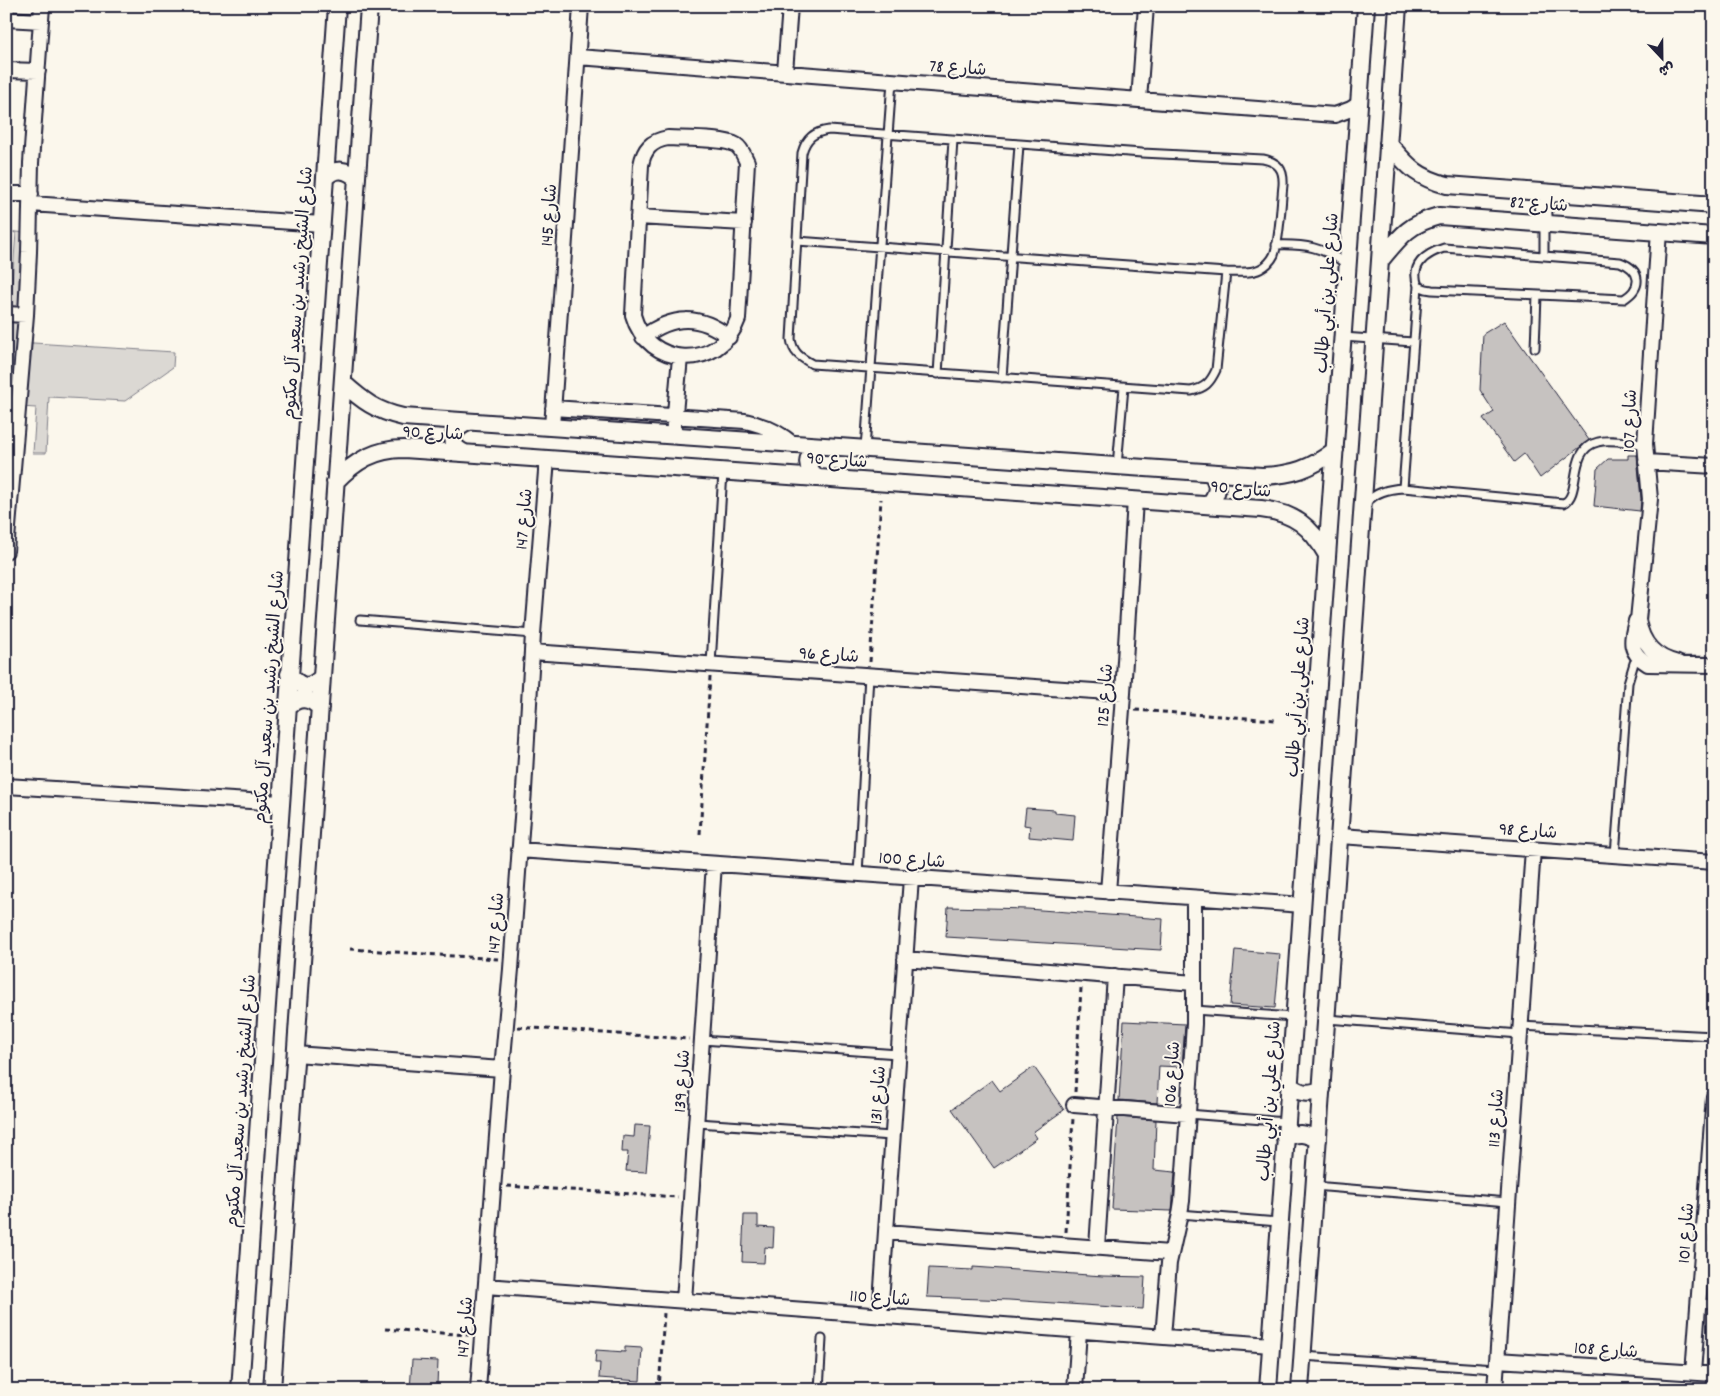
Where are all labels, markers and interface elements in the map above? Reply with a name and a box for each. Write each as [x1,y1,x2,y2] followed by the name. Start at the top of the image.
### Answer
[1638,32,1688,82] north arrow
[928,55,987,84] street label: شارع 78
[1655,56,1677,80] text: ش
[278,165,321,421] street label: شارع الشيخ رشيد بن سعيد آل مكتوم
[536,183,565,247] street label: شارع 145
[1509,191,1569,220] street label: شارع 82
[1310,212,1348,374] street label: شارع علي بن أبي طالب
[1618,389,1645,453] street label: شارع 107
[402,420,464,449] street label: شارع 90
[805,447,868,476] street label: شارع 90
[1209,475,1272,506] street label: شارع 90
[510,488,541,551] street label: شارع 147
[249,569,292,825] street label: شارع الشيخ رشيد بن سعيد آل مكتوم
[1281,616,1319,778] street label: شارع علي بن أبي طالب
[798,642,860,671] street label: شارع 96
[1092,663,1121,728] street label: شارع 125
[1498,818,1558,847] street label: شارع 98
[878,847,946,876] street label: شارع 100
[483,892,512,955] street label: شارع 147
[221,973,264,1229] street label: شارع الشيخ رشيد بن سعيد آل مكتوم
[1252,1020,1290,1182] street label: شارع علي بن أبي طالب
[1159,1041,1188,1108] street label: شارع 106
[669,1049,698,1114] street label: شارع 139
[865,1065,894,1125] street label: شارع 131
[1483,1088,1512,1148] street label: شارع 113
[1673,1202,1702,1264] street label: شارع 101
[849,1285,911,1314] street label: شارع 110
[452,1296,481,1359] street label: شارع 147
[1573,1337,1639,1366] street label: شارع 108

